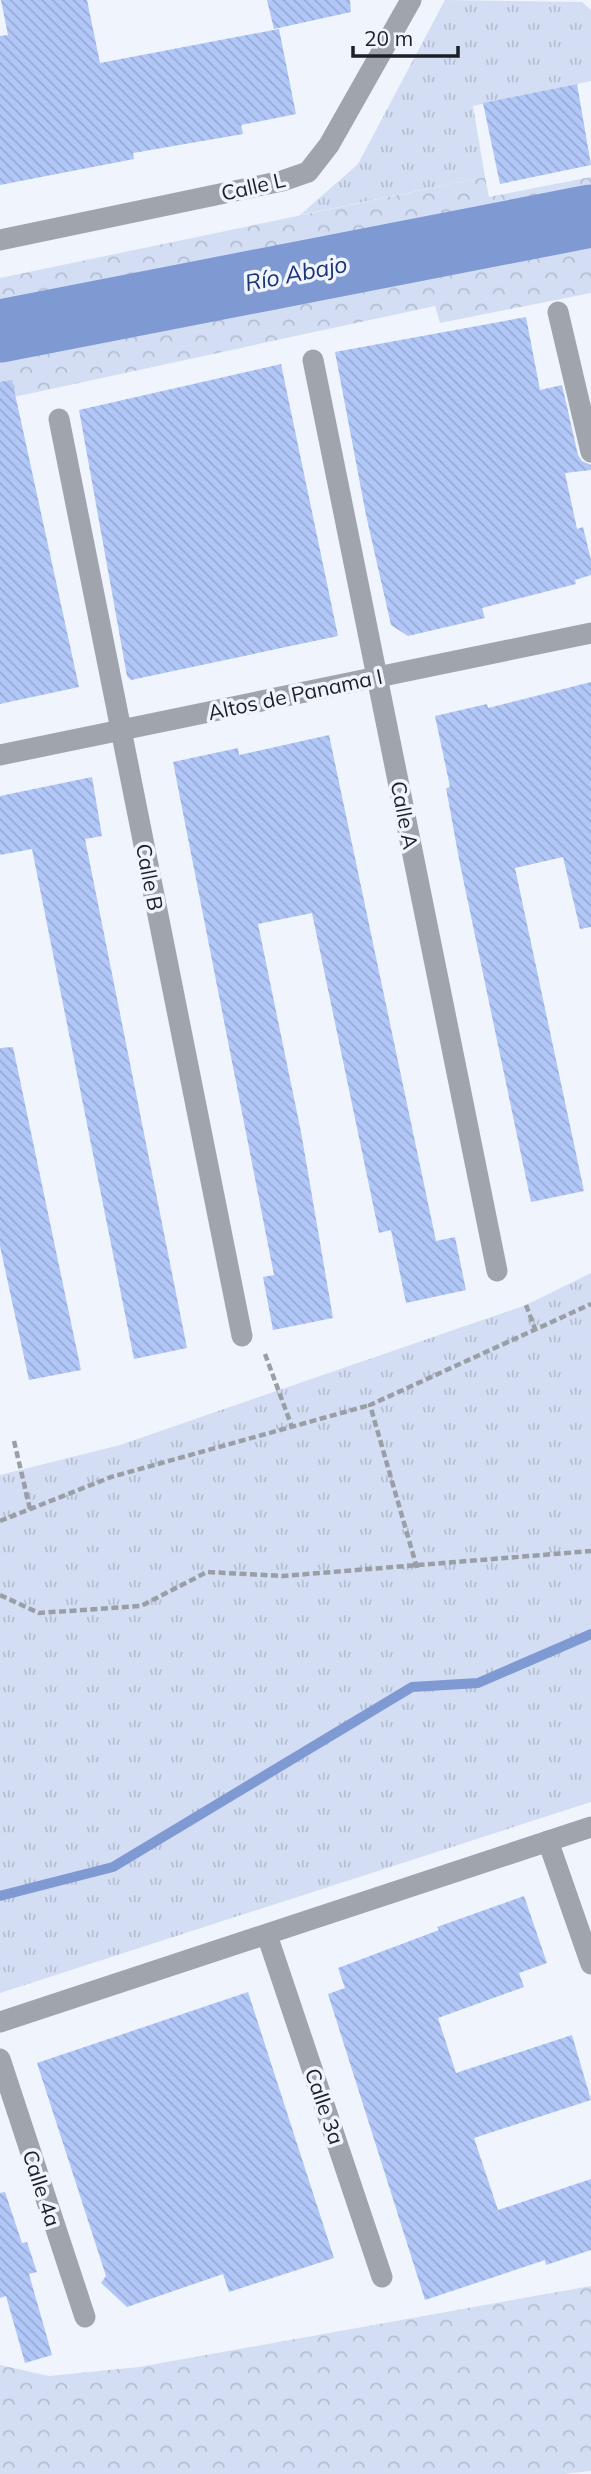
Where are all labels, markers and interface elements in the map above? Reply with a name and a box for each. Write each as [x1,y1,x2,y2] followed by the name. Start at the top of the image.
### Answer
[353,14,458,58] scale bar
[364,25,413,51] text: 20 m
[218,166,288,206] street label: Calle L
[242,249,350,297] water label: Río Abajo
[205,663,385,725] street label: Altos de Panama I
[386,779,424,852] street label: Calle A
[131,841,169,913] street label: Calle B
[300,2065,350,2147] street label: Calle 3a
[17,2147,67,2229] street label: Calle 4a

